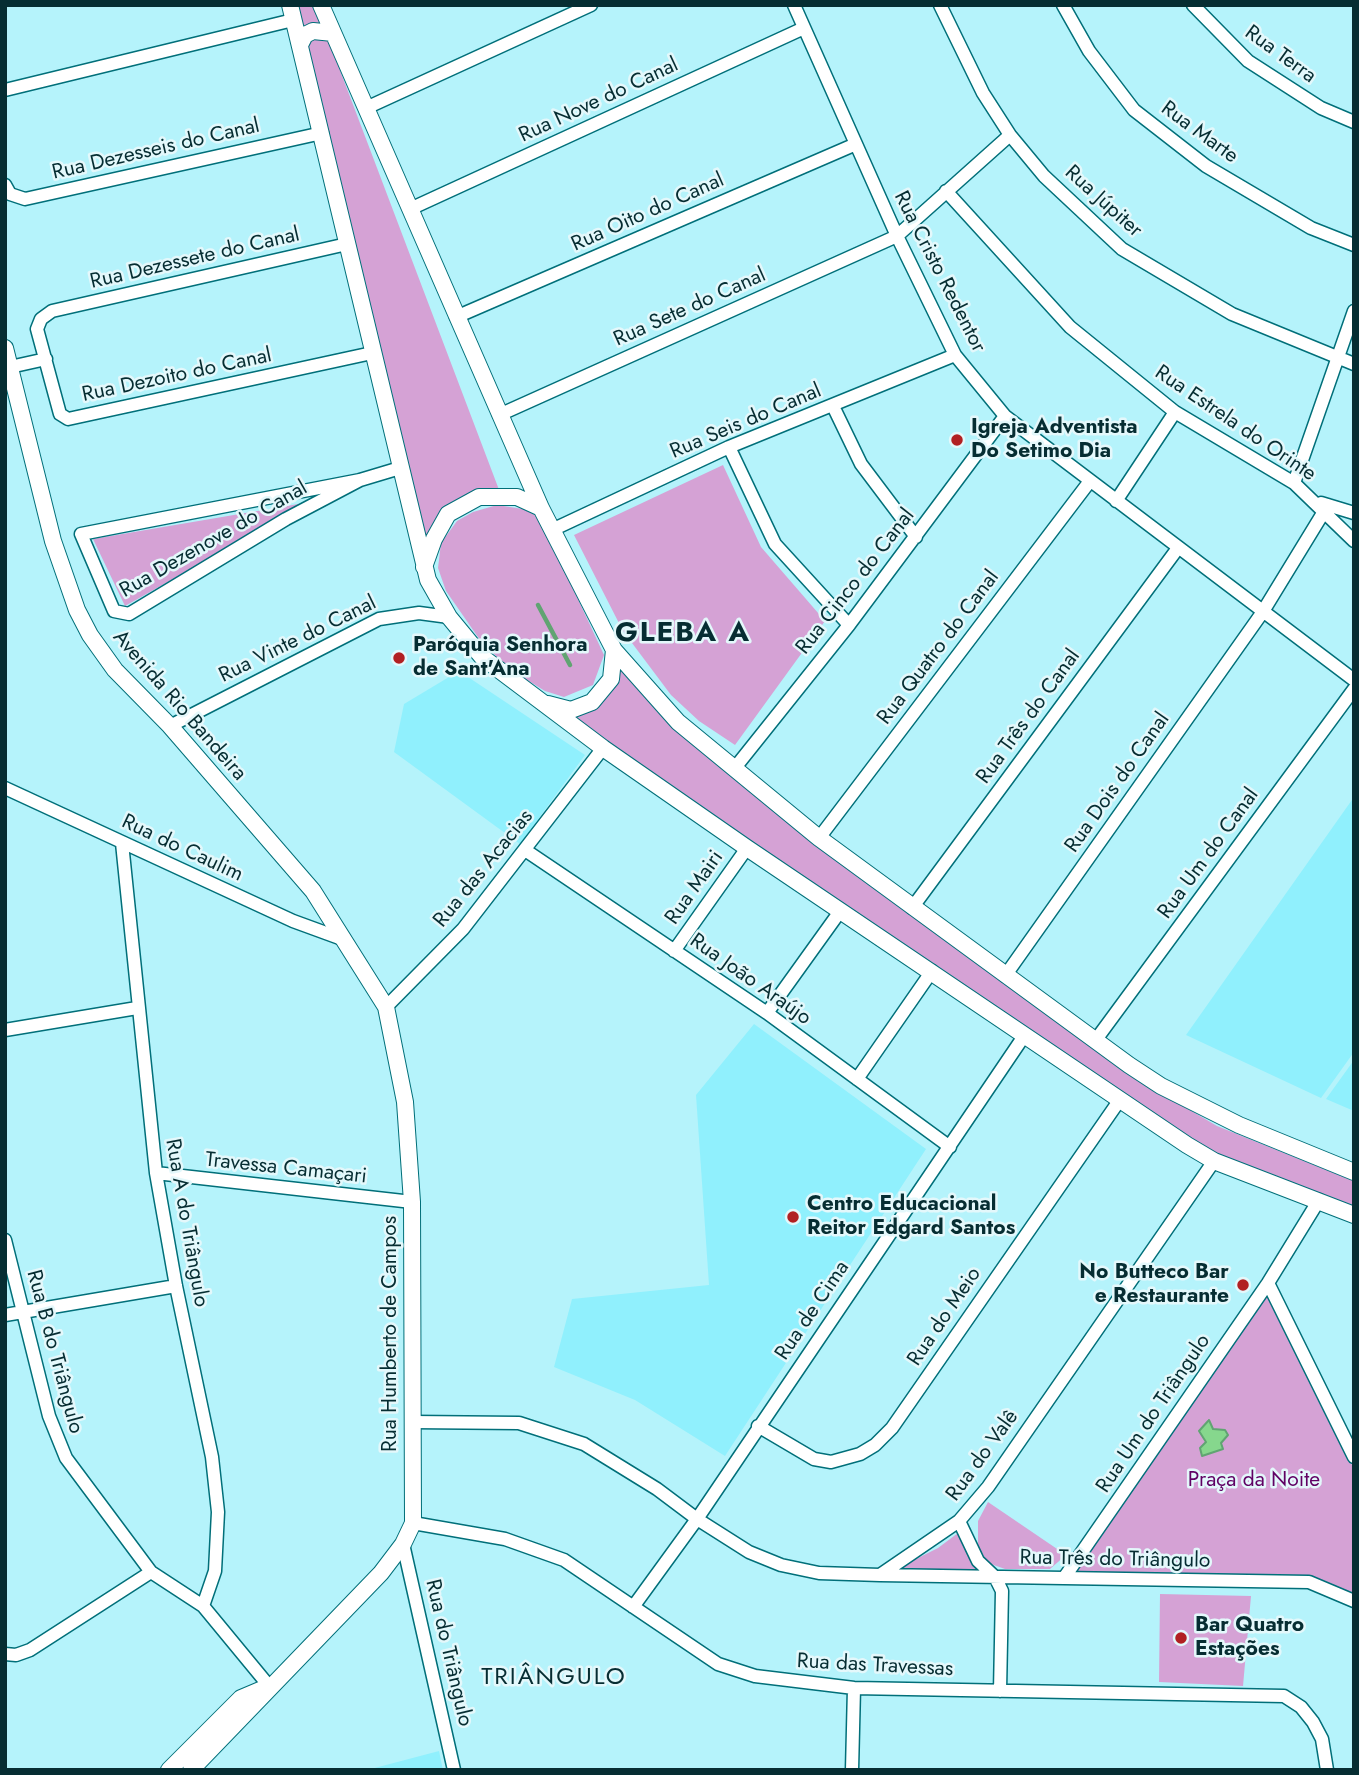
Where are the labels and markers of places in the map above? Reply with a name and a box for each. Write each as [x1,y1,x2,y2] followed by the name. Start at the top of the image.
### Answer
[971,415,1138,465] place label: Igreja Adventista Do Setimo Dia
[949,432,965,448] marker: Igreja Adventista Do Setimo Dia
[413,633,587,683] place label: Paróquia Senhora de Sant'Ana
[391,650,407,666] marker: Paróquia Senhora de Sant'Ana
[807,1192,1015,1242] place label: Centro Educacional Reitor Edgard Santos
[785,1209,801,1225] marker: Centro Educacional Reitor Edgard Santos
[1079,1260,1229,1310] place label: No Butteco Bar e Restaurante
[1235,1277,1251,1293] marker: No Butteco Bar e Restaurante
[1195,1613,1304,1663] place label: Bar Quatro Estações
[1173,1630,1189,1646] marker: Bar Quatro Estações

